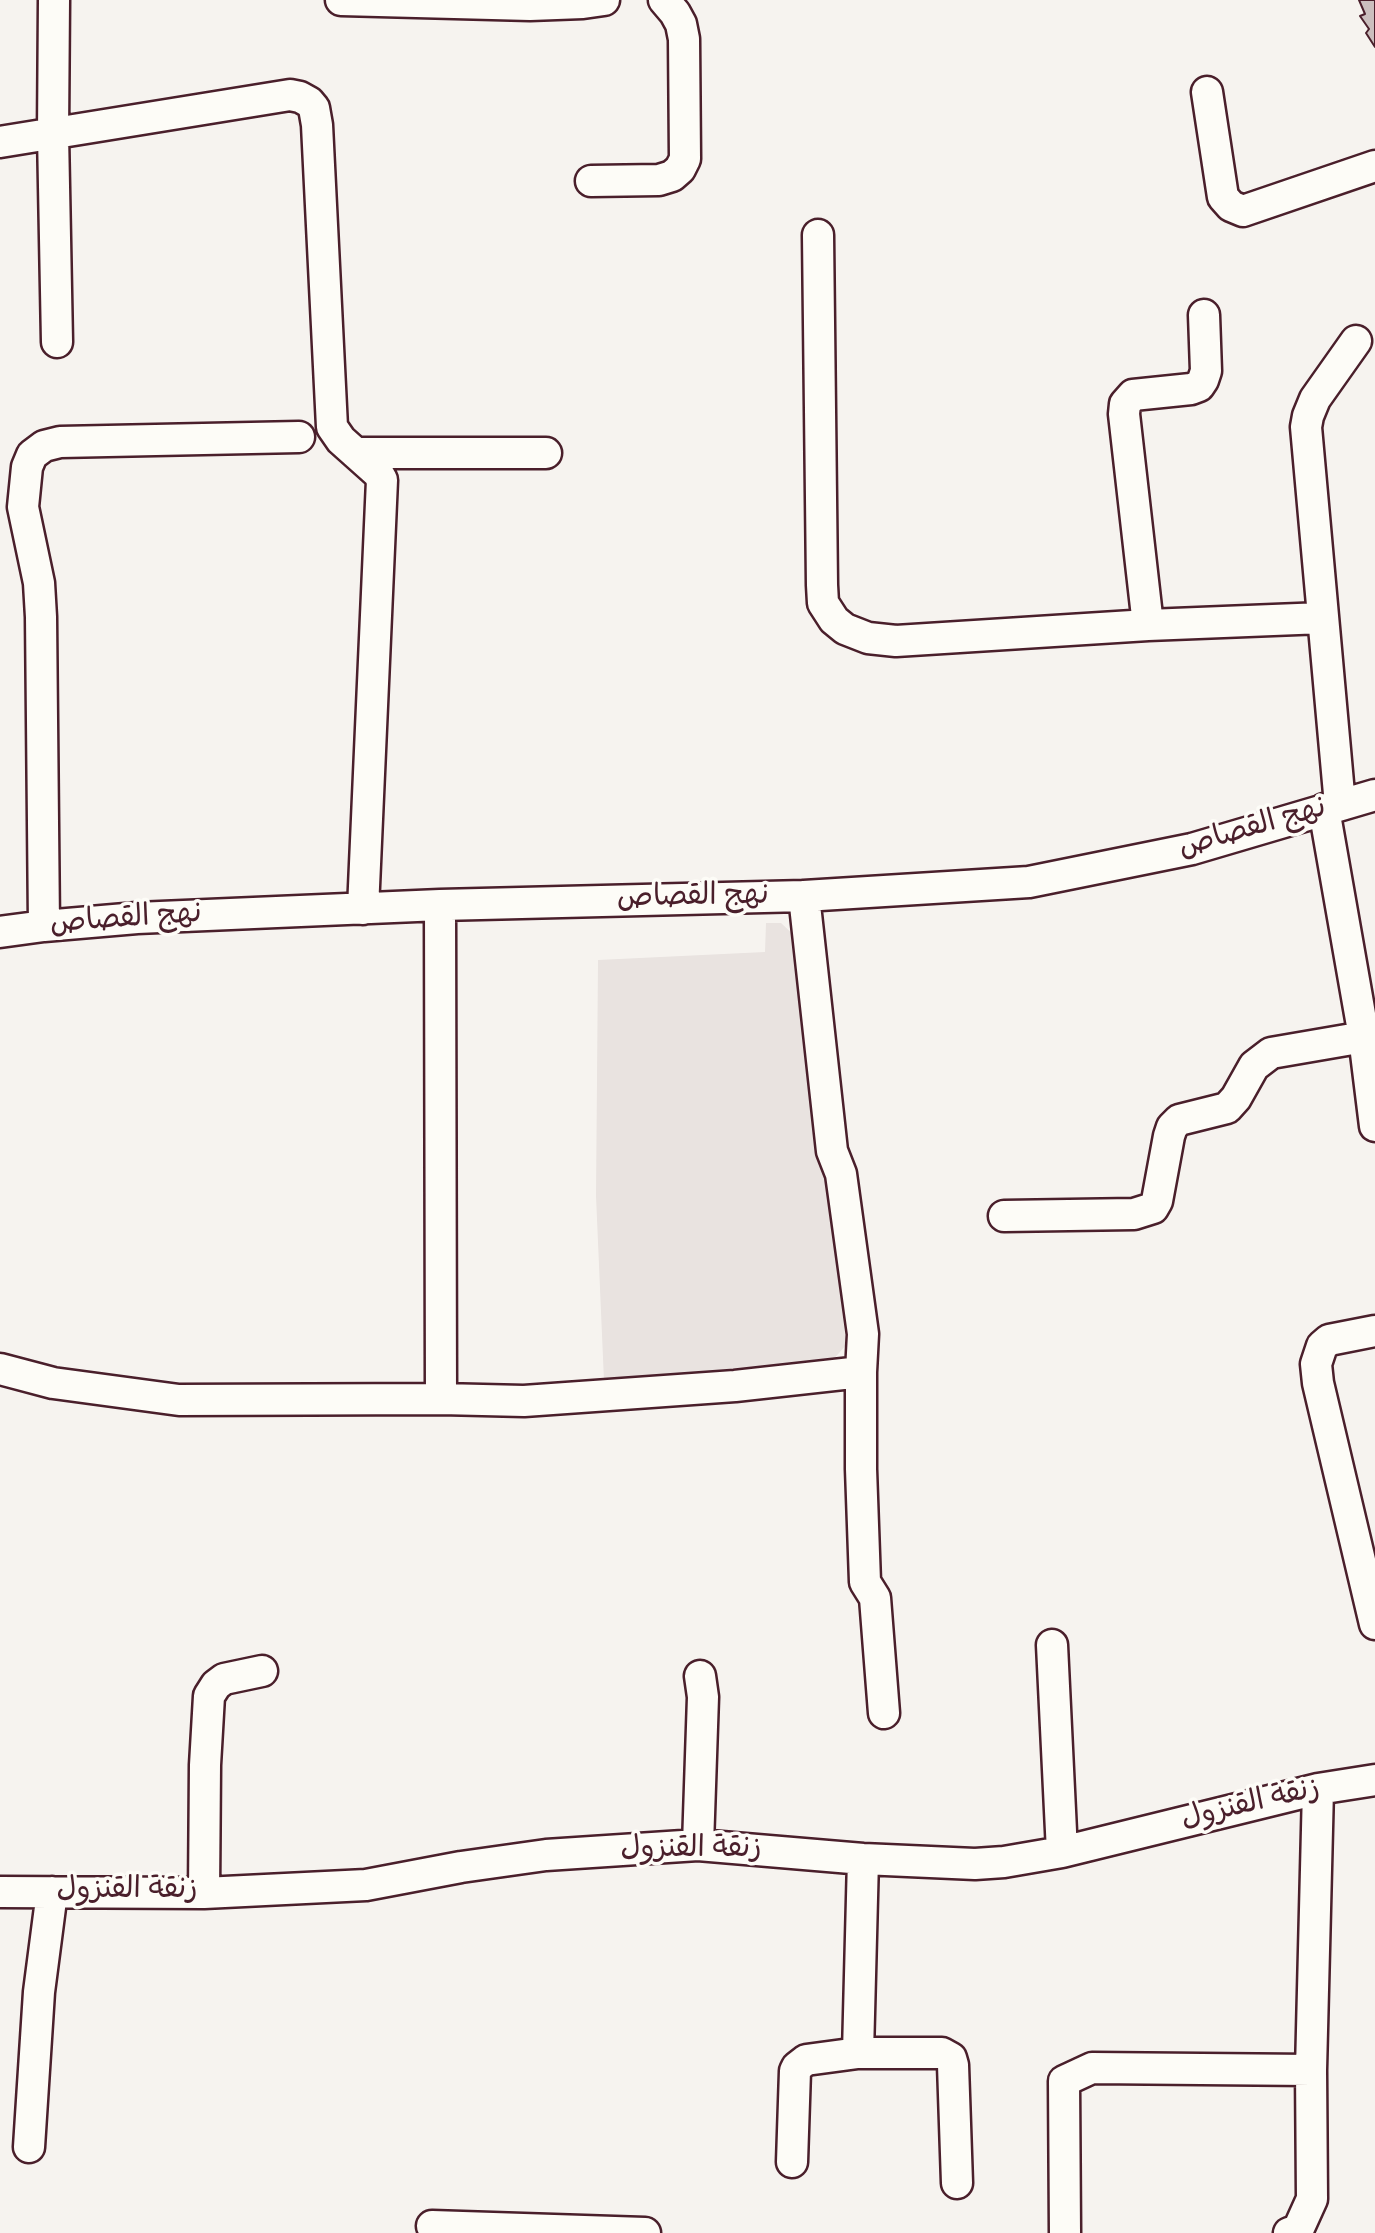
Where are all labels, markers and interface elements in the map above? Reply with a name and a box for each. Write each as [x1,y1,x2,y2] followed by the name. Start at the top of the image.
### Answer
[1175,792,1331,868] street label: نهج القصاص
[617,880,769,918] street label: نهج القصاص
[49,898,203,944] street label: نهج القصاص
[1178,1773,1324,1839] street label: زنقة القنزول
[620,1833,762,1869] street label: زنقة القنزول
[56,1874,198,1910] street label: زنقة القنزول

